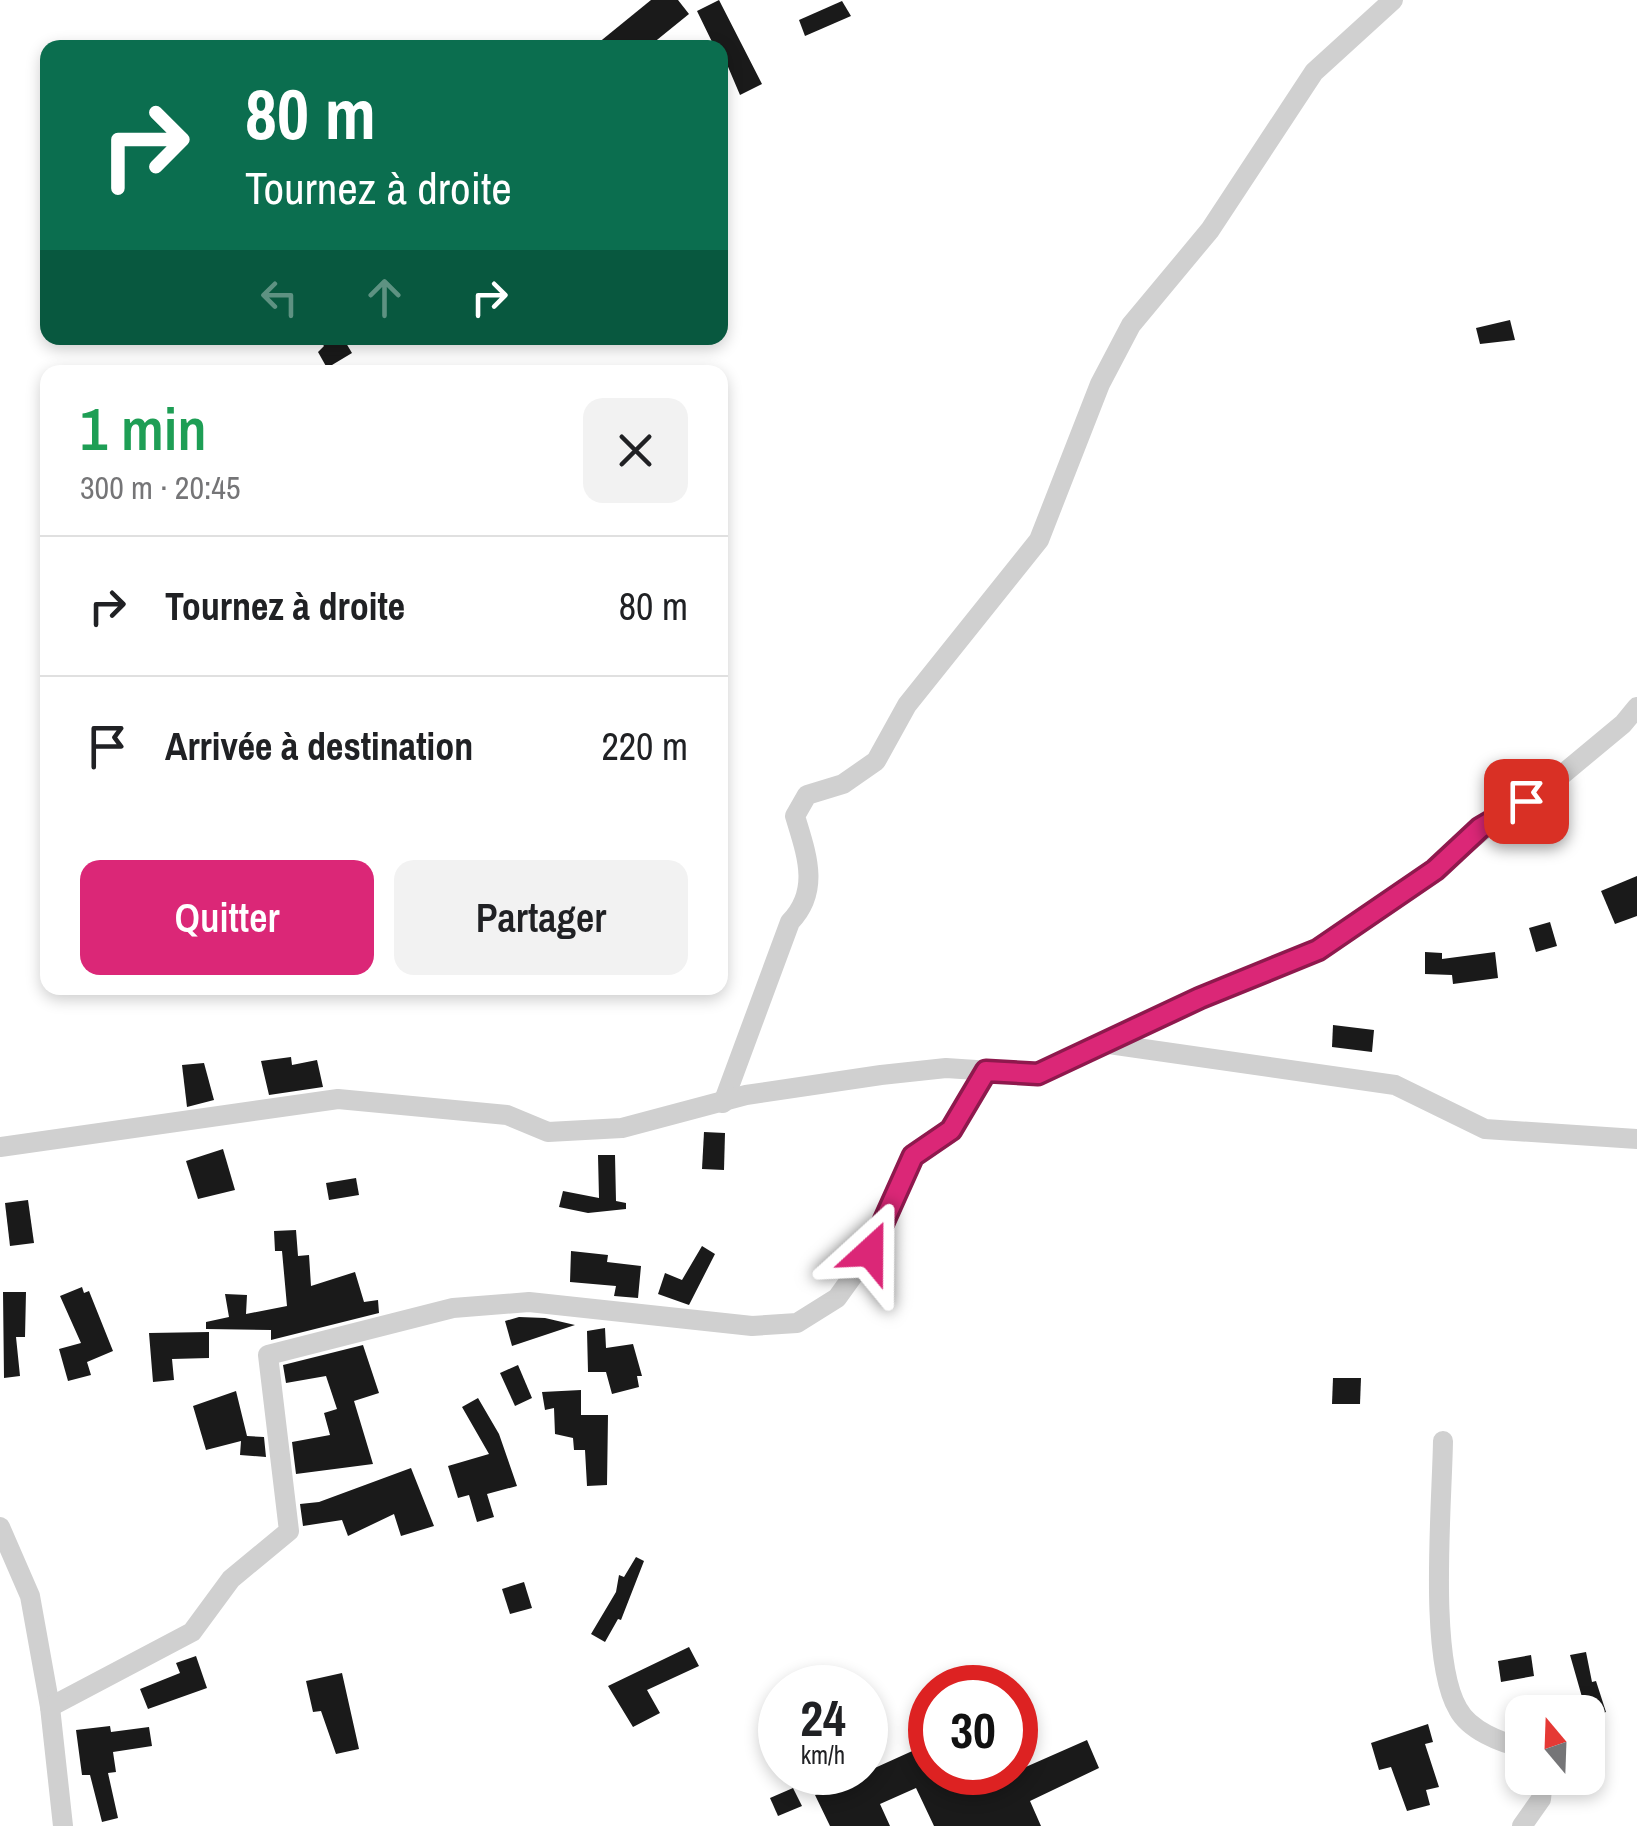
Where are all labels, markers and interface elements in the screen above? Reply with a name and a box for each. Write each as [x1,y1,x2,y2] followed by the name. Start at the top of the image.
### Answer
[245,67,376,161] text: 80 m
[80,80,210,210] icon: right
[245,157,512,218] text: Tournez à droite
[252,270,307,325] icon: left
[357,270,412,325] icon: ahead
[462,270,517,325] icon: right
[80,388,207,469] text: 1 min
[583,398,688,503] button: close
[80,466,240,509] text: 300 m · 20:45
[80,579,135,634] icon: right
[165,581,405,632] text: Tournez à droite
[619,581,688,632] text: 80 m
[80,719,135,774] icon: arrive
[165,721,473,772] text: Arrivée à destination
[601,721,688,772] text: 220 m
[1484,759,1569,844] pin
[1499,774,1554,829] icon: arrive
[80,860,374,975] button: Quitter
[394,860,688,975] button: Partager
[818,1200,922,1304] position arrow
[908,1665,1038,1795] speed limit sign: 30
[800,1684,846,1752] text: 24
[1505,1695,1605,1795] north arrow
[1505,1695,1605,1795] map controls
[801,1738,845,1772] text: km/h

